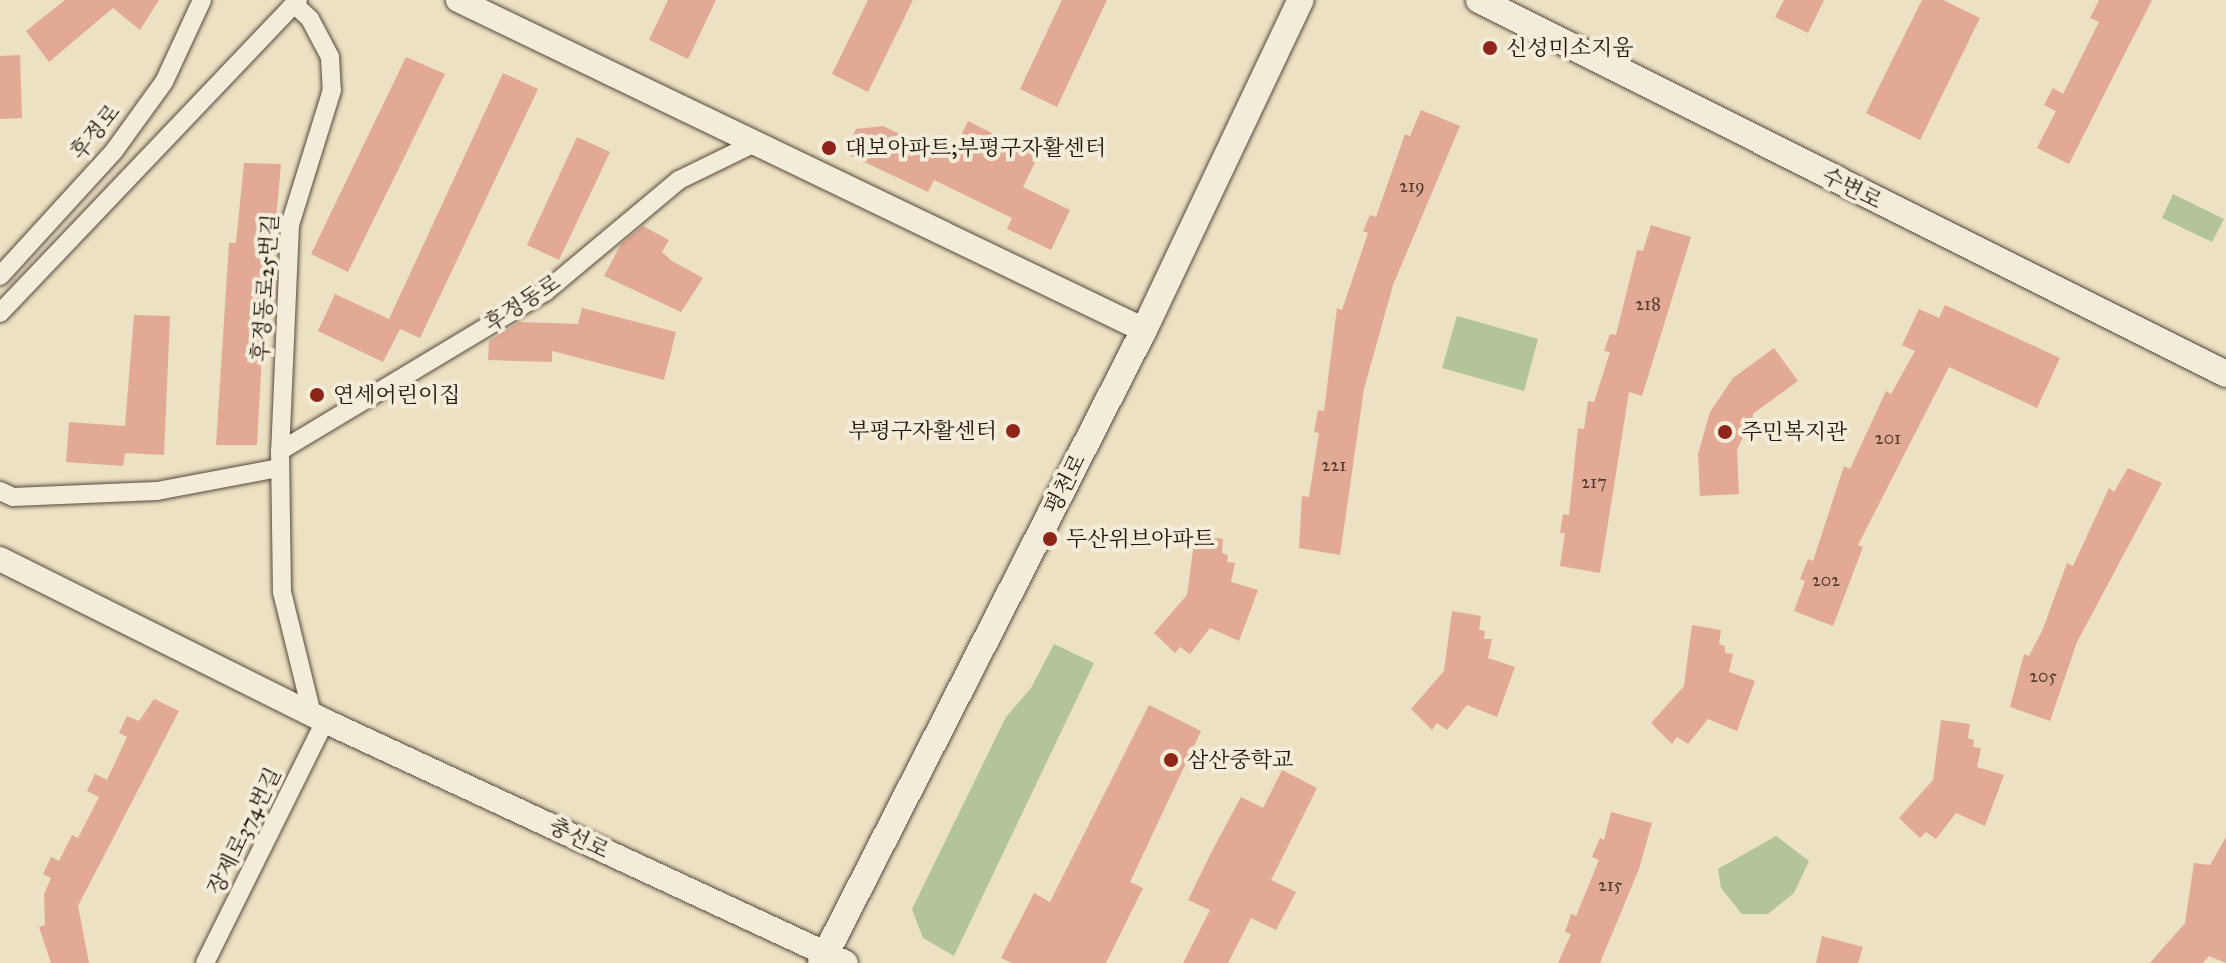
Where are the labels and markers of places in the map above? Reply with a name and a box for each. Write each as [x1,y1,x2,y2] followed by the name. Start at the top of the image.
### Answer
[1506,35,1634,61] place label: 신성미소지움
[1481,39,1499,57] marker: 신성미소지움
[845,135,1106,161] place label: 대보아파트;부평구자활센터
[820,139,838,157] marker: 대보아파트;부평구자활센터
[333,382,461,408] place label: 연세어린이집
[308,386,326,404] marker: 연세어린이집
[848,418,997,444] place label: 부평구자활센터
[1741,419,1847,445] place label: 주민복지관
[1004,422,1022,440] marker: 부평구자활센터
[1716,423,1734,441] marker: 주민복지관
[1066,526,1215,552] place label: 두산위브아파트
[1041,530,1059,548] marker: 두산위브아파트
[1187,747,1293,773] place label: 삼산중학교
[1162,751,1180,769] marker: 삼산중학교

